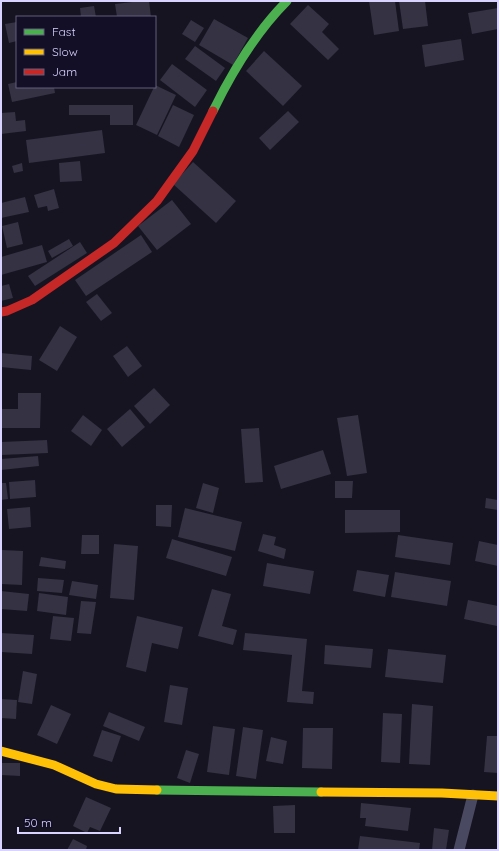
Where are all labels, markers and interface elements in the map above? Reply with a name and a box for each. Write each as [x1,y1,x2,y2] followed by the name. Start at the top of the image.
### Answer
[16,16,156,88] legend
[52,24,76,39] text: Fast
[52,44,78,59] text: Slow
[52,64,77,79] text: Jam
[18,809,120,835] scale bar
[24,815,52,830] text: 50 m

